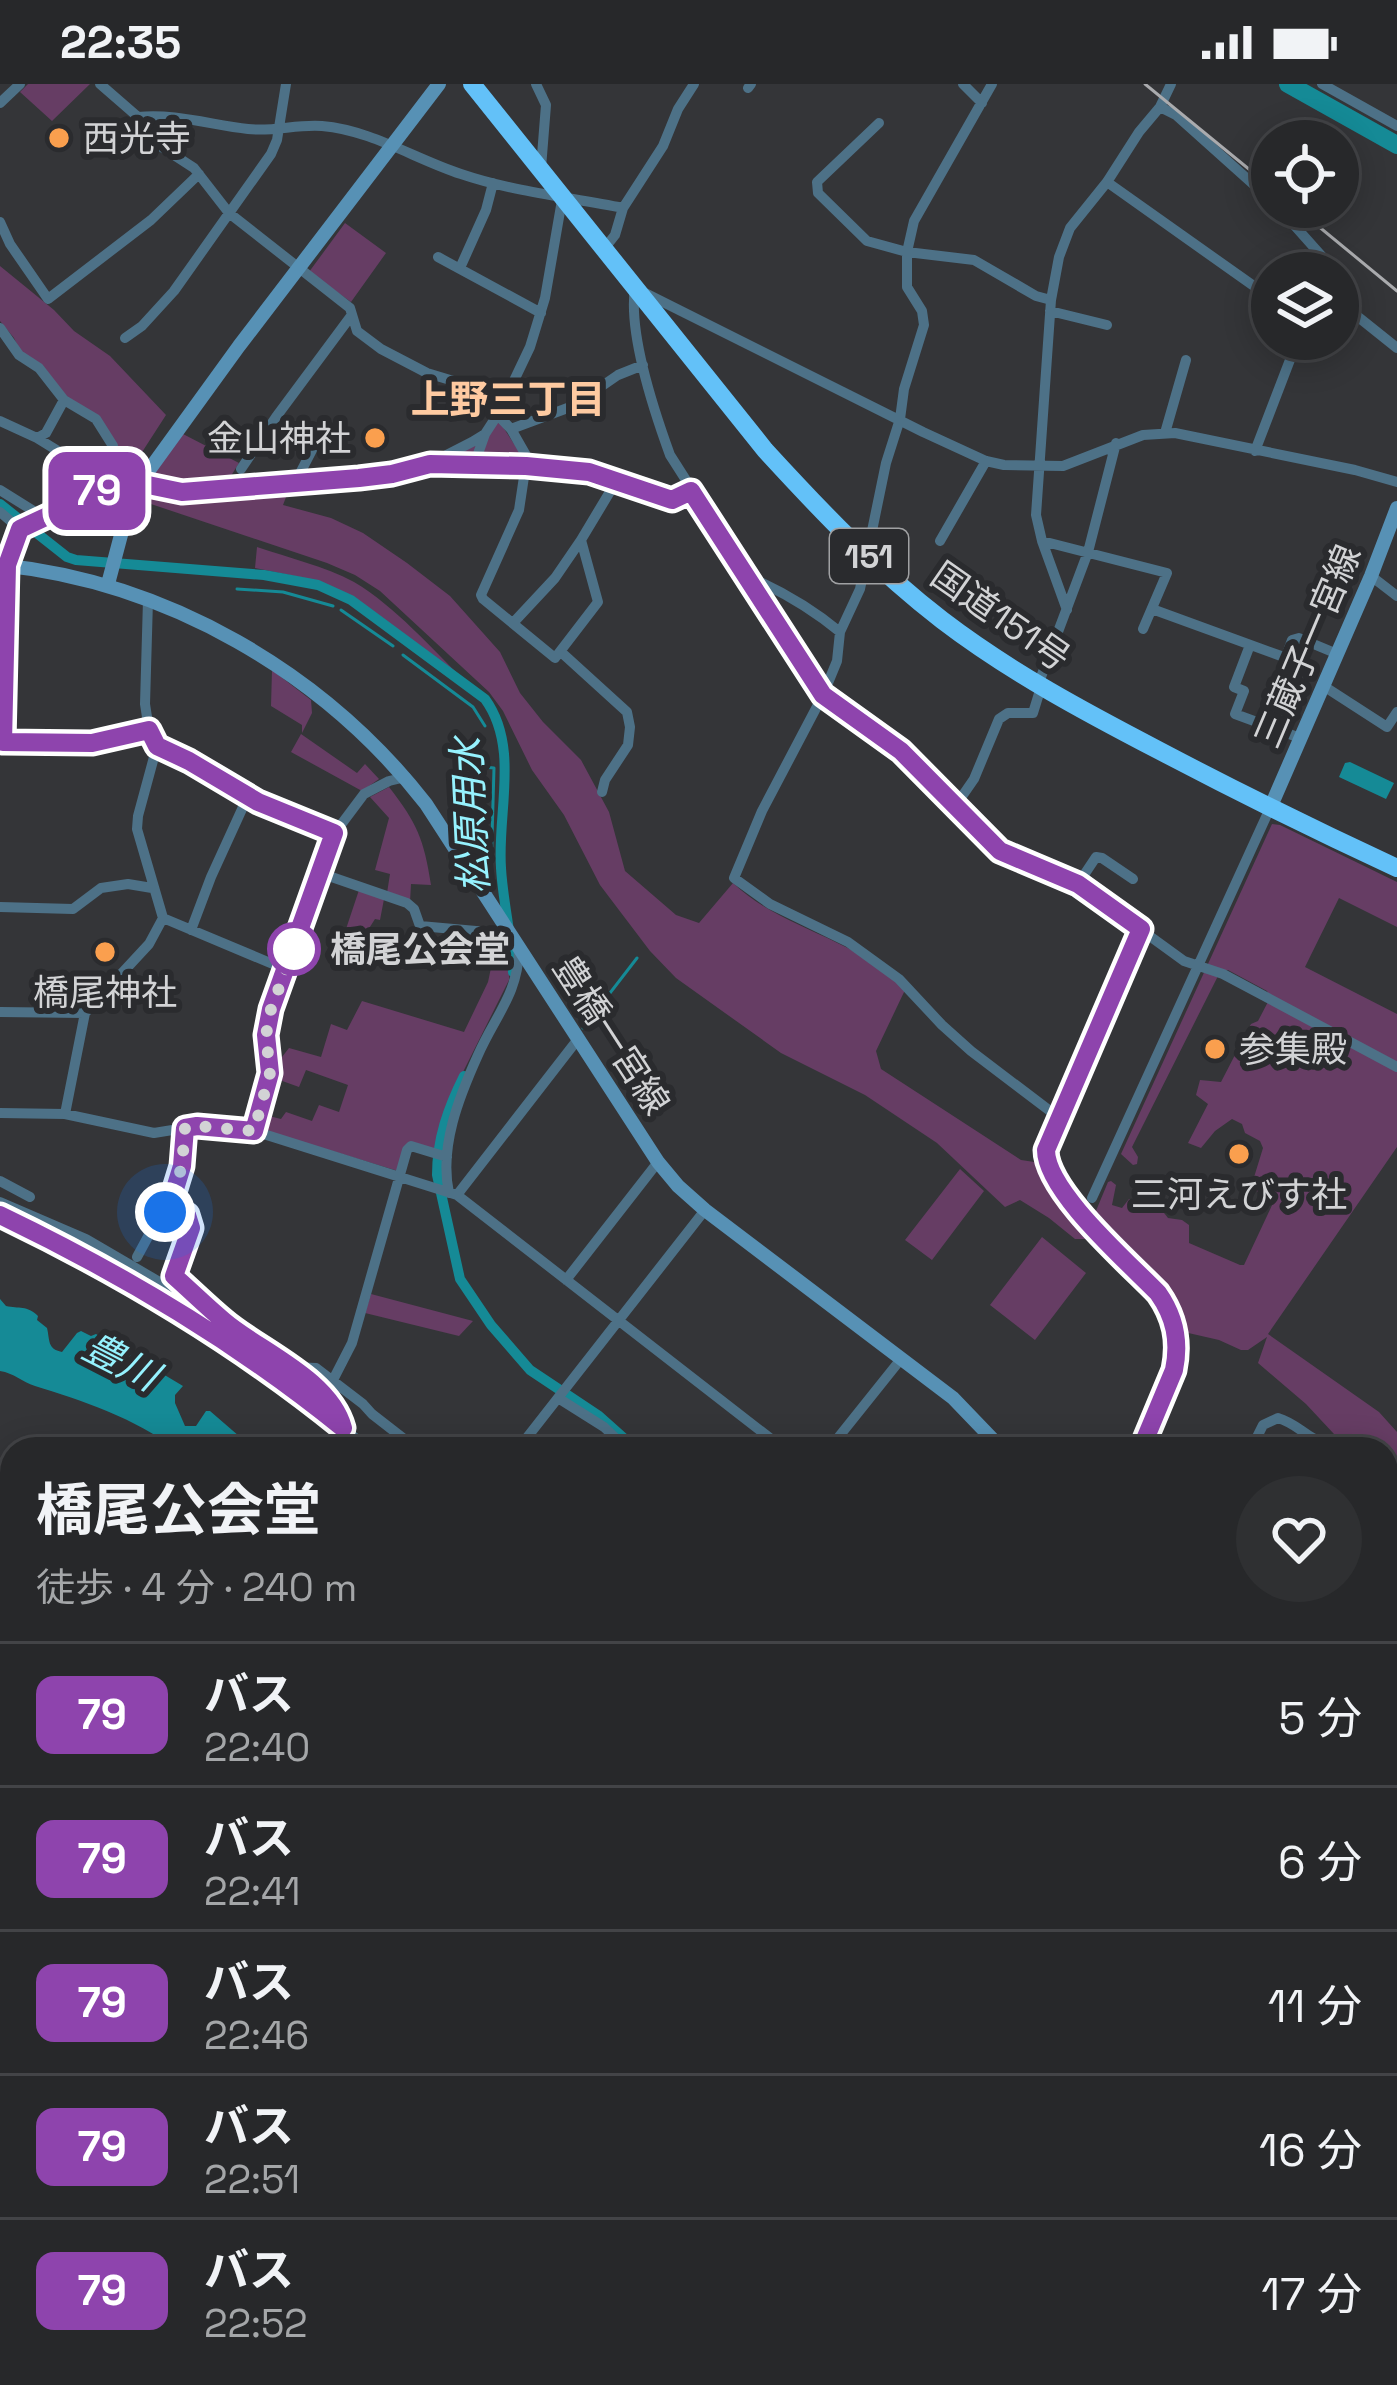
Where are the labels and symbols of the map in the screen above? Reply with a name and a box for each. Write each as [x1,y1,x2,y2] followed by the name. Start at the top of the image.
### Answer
[83,116,191,162] place label: 西光寺
[46,125,72,151] marker: 西光寺
[410,375,606,424] district label: 上野三丁目
[207,416,351,462] place label: 金山神社
[362,425,388,451] marker: 金山神社
[43,452,151,530] line badge: 79
[830,529,908,583] road number: 151
[1245,538,1371,755] street label: 三蔵子一宮線
[922,552,1079,681] street label: 国道151号
[442,733,499,895] water label: 松原用水
[269,924,319,974] marker: 橋尾公会堂
[330,927,510,973] place label: 橋尾公会堂
[92,939,118,965] marker: 橋尾神社
[543,948,679,1124] street label: 豊橋一宮線
[33,970,177,1016] place label: 橋尾神社
[1239,1027,1347,1073] place label: 参集殿
[1202,1036,1228,1062] marker: 参集殿
[1226,1141,1252,1167] marker: 三河えびす社
[1131,1172,1347,1218] place label: 三河えびす社
[135,1182,195,1242] your location
[75,1322,170,1403] water label: 豊川

